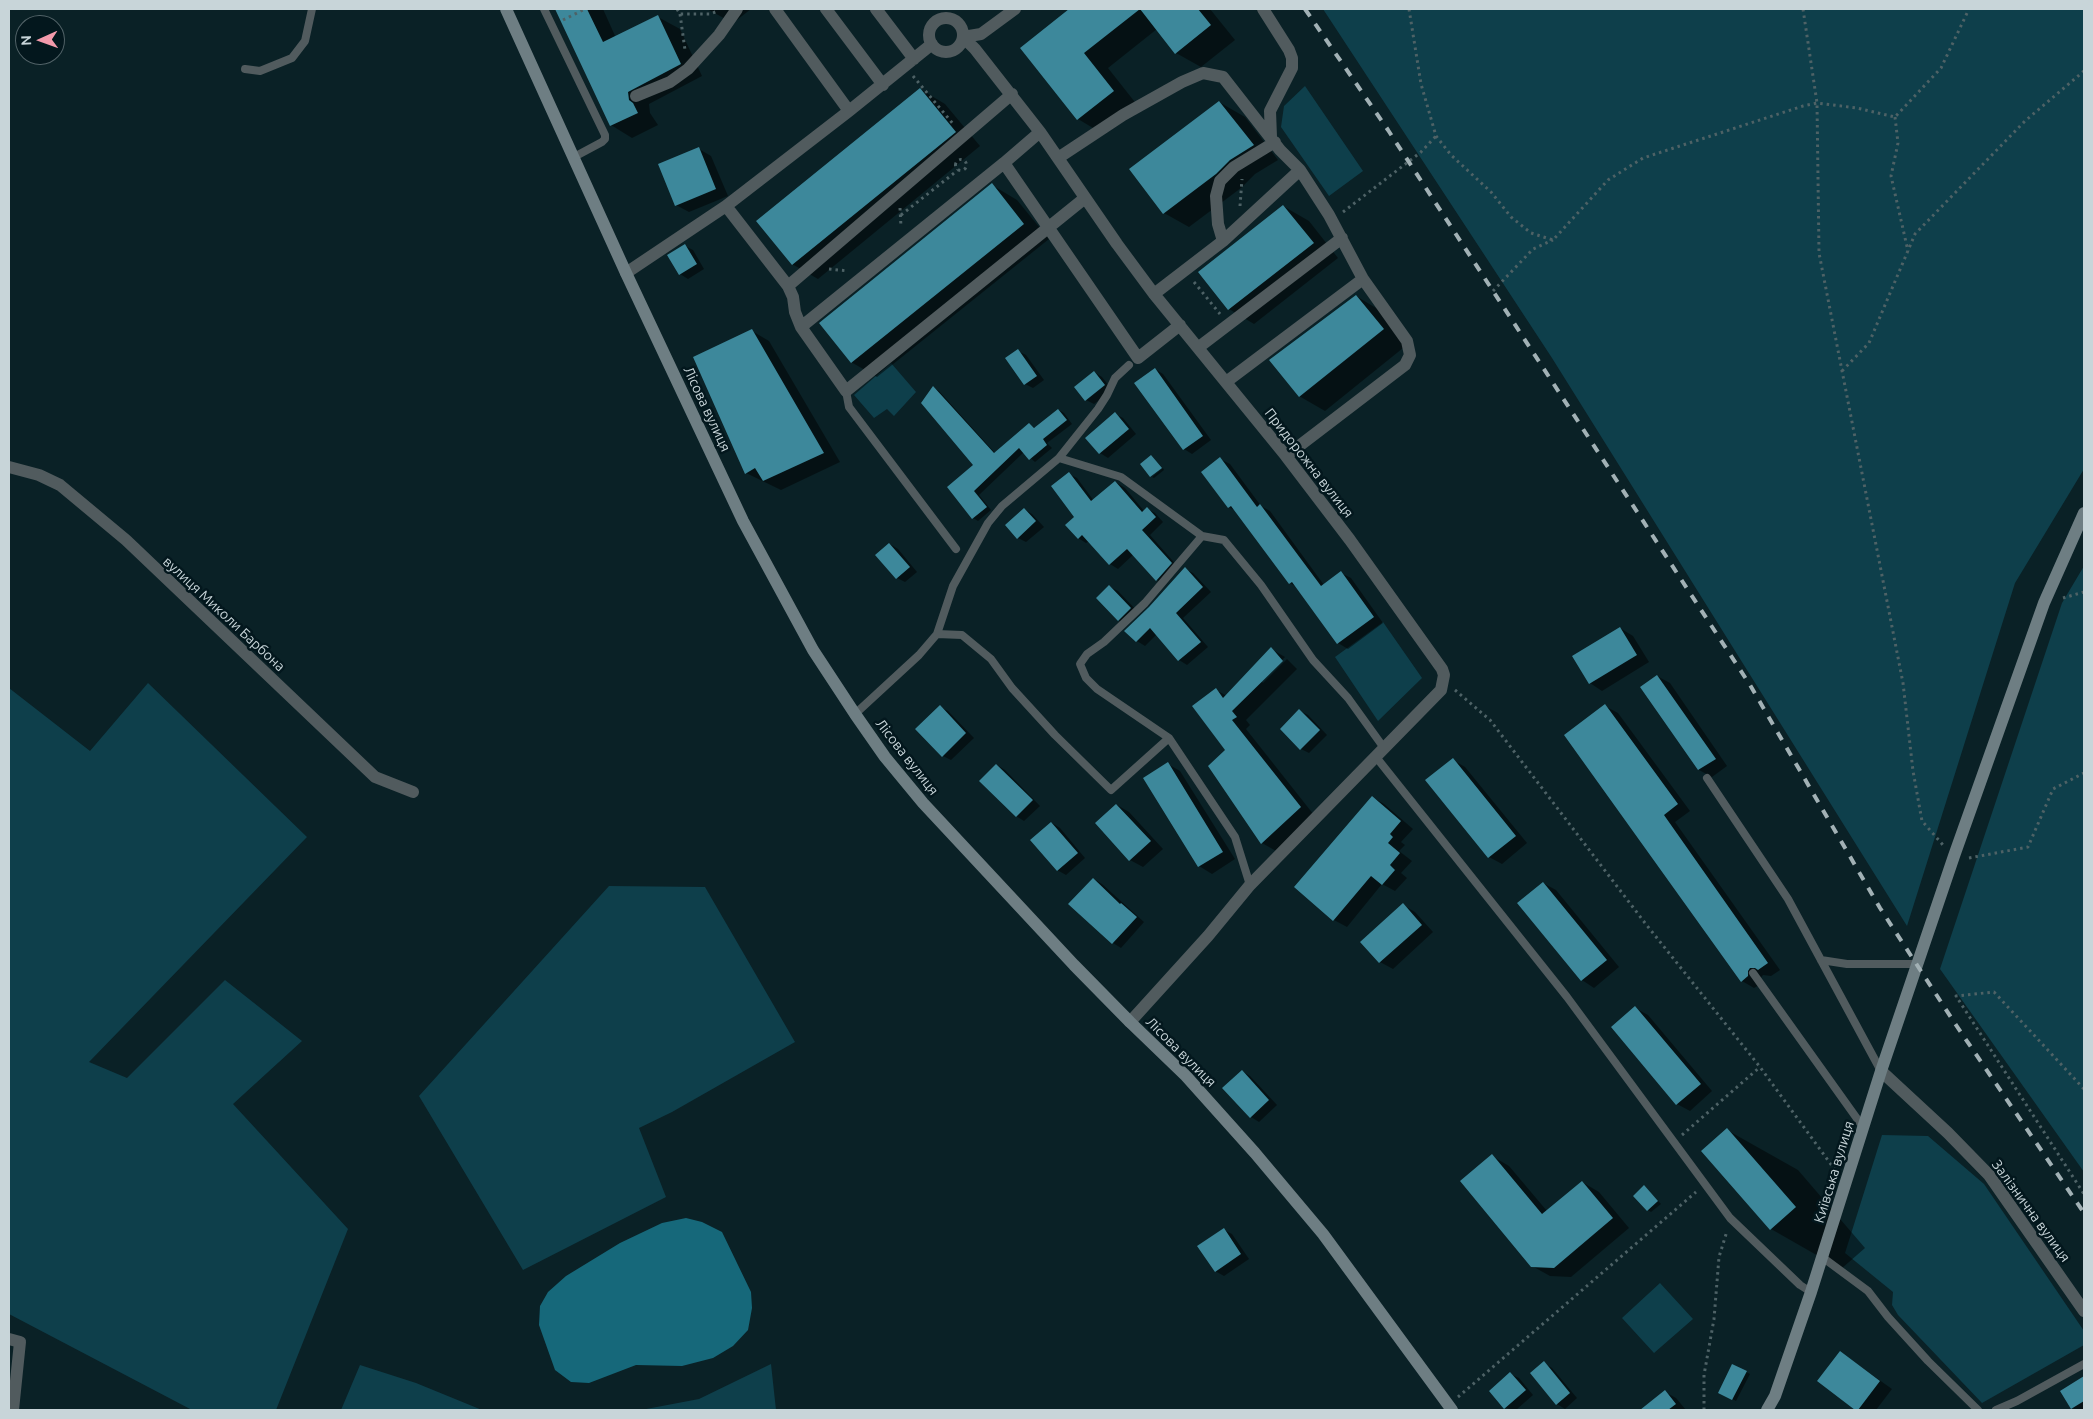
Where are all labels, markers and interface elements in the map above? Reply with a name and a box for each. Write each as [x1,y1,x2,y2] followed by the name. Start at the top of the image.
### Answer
[15,15,65,65] north arrow
[18,35,34,46] text: N
[680,364,734,454] street label: Лісова вулиця
[1261,405,1357,521] street label: Придорожна вулиця
[160,553,288,675] street label: вулиця Миколи Барбона
[872,715,942,799] street label: Лісова вулиця
[1142,1013,1220,1091] street label: Лісова вулиця
[1811,1119,1857,1225] street label: Київська вулиця
[1988,1157,2074,1265] street label: Залізнична вулиця

